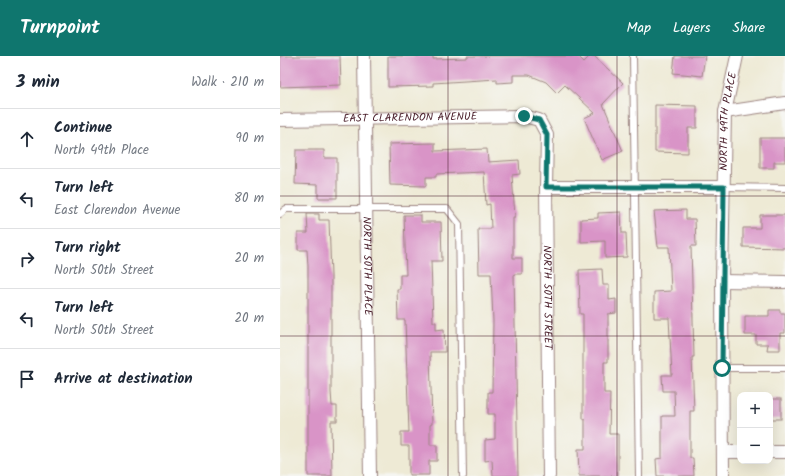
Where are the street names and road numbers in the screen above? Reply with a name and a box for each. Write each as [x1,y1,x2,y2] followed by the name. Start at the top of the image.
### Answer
[715,70,742,171] street label: NORTH 49TH PLACE
[343,108,478,128] street label: EAST CLARENDON AVENUE
[357,216,377,316] street label: NORTH 50TH PLACE
[538,245,557,351] street label: NORTH 50TH STREET

